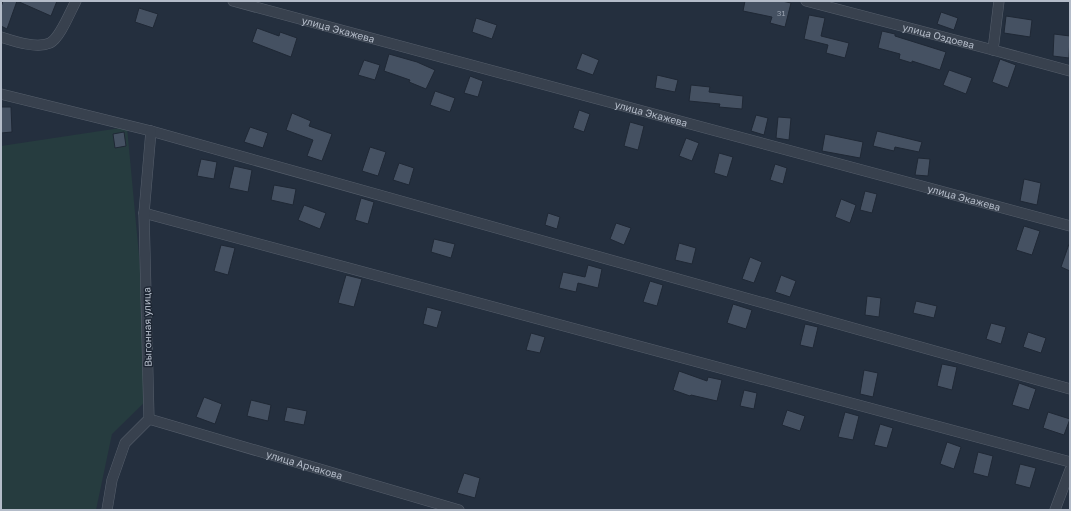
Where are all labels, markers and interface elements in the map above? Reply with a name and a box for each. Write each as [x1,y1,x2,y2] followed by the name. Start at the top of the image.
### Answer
[777,8,785,18] house number: 31
[301,14,376,45] street label: улица Экажева
[901,21,976,51] street label: улица Оздоева
[613,98,689,129] street label: улица Экажева
[926,182,1002,213] street label: улица Экажева
[140,287,154,367] street label: Выгонная улица
[265,448,344,481] street label: улица Арчакова

